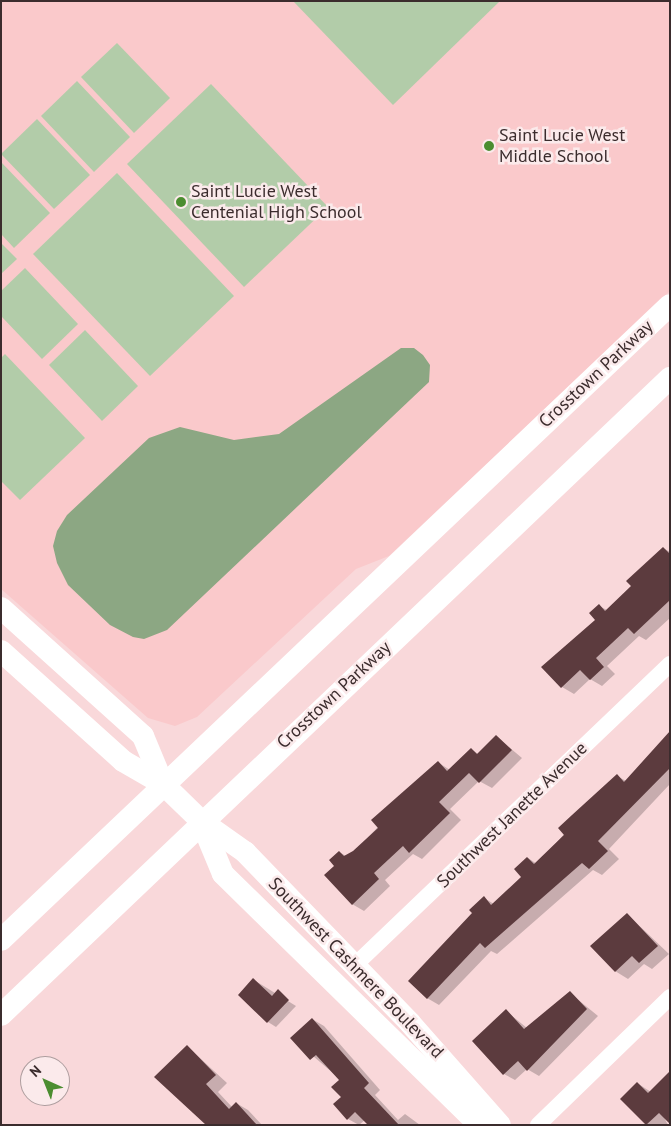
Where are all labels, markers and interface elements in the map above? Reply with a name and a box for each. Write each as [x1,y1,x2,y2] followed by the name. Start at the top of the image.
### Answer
[499,125,626,168] place label: Saint Lucie West Middle School
[483,140,495,152] marker: Saint Lucie West Middle School
[191,181,362,223] place label: Saint Lucie West Centenial High School
[175,196,187,208] marker: Saint Lucie West Centenial High School
[535,316,657,432] street label: Crosstown Parkway
[273,637,395,753] street label: Crosstown Parkway
[432,737,592,893] street label: Southwest Janette Avenue
[264,873,448,1063] street label: Southwest Cashmere Boulevard
[20,1056,70,1106] north arrow
[26,1061,45,1081] text: N

